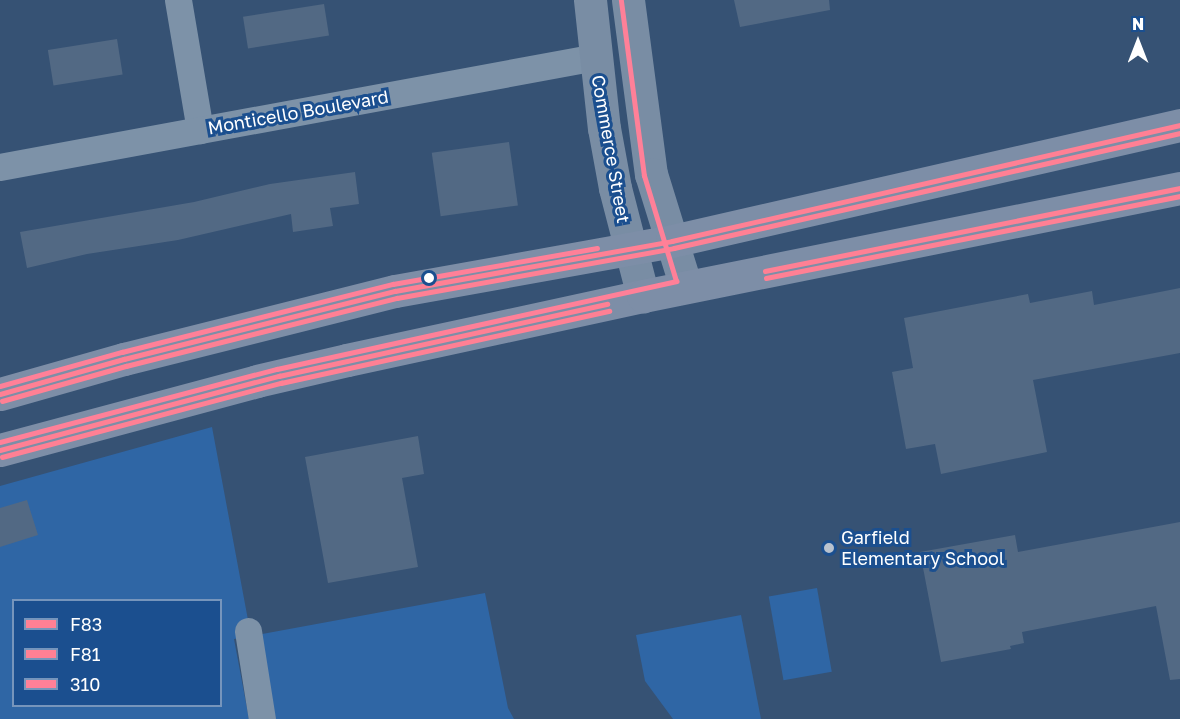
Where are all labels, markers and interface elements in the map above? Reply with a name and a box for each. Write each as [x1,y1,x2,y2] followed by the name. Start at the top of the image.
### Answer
[1108,12,1168,72] north arrow
[1132,14,1144,34] text: N
[587,73,635,225] street label: Commerce Street
[206,85,390,139] street label: Monticello Boulevard
[423,272,435,284] unlabelled marker
[841,527,1005,570] place label: Garfield Elementary School
[822,541,836,555] marker: Garfield Elementary School
[12,599,222,707] legend
[70,613,102,635] text: F83
[70,643,100,665] text: F81
[70,673,100,695] text: 310

